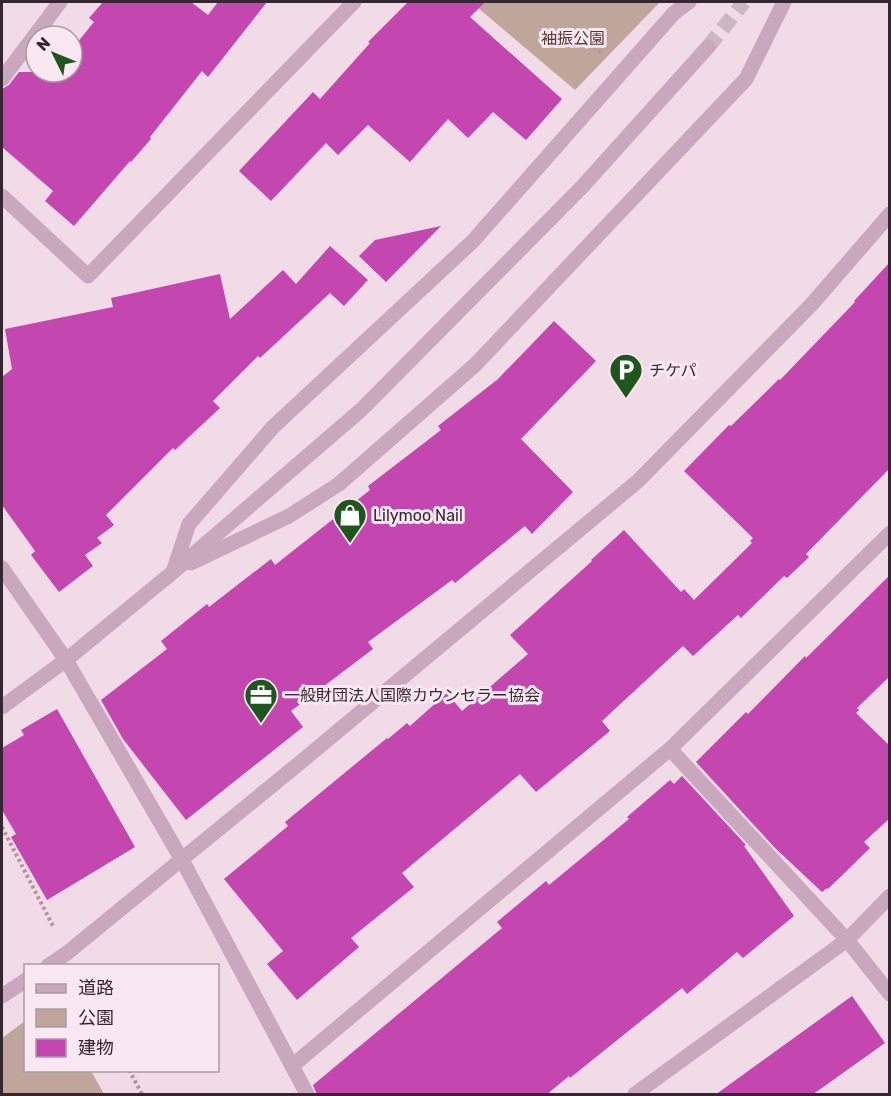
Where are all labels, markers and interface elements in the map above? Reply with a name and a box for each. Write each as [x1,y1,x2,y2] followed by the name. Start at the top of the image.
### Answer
[24,24,84,84] north arrow
[541,29,605,48] park label: 袖振公園
[33,33,54,55] text: N
[608,352,644,399] parking icon: チケパ
[649,361,696,380] place label: チケパ
[332,497,368,544] shop icon: Lilymoo Nail
[373,506,463,525] place label: Lilymoo Nail
[243,677,279,724] office icon: 一般財団法人国際カウンセラー協会
[284,686,540,705] place label: 一般財団法人国際カウンセラー協会
[24,964,219,1072] legend
[78,977,114,999] text: 道路
[78,1007,114,1029] text: 公園
[78,1037,114,1059] text: 建物

